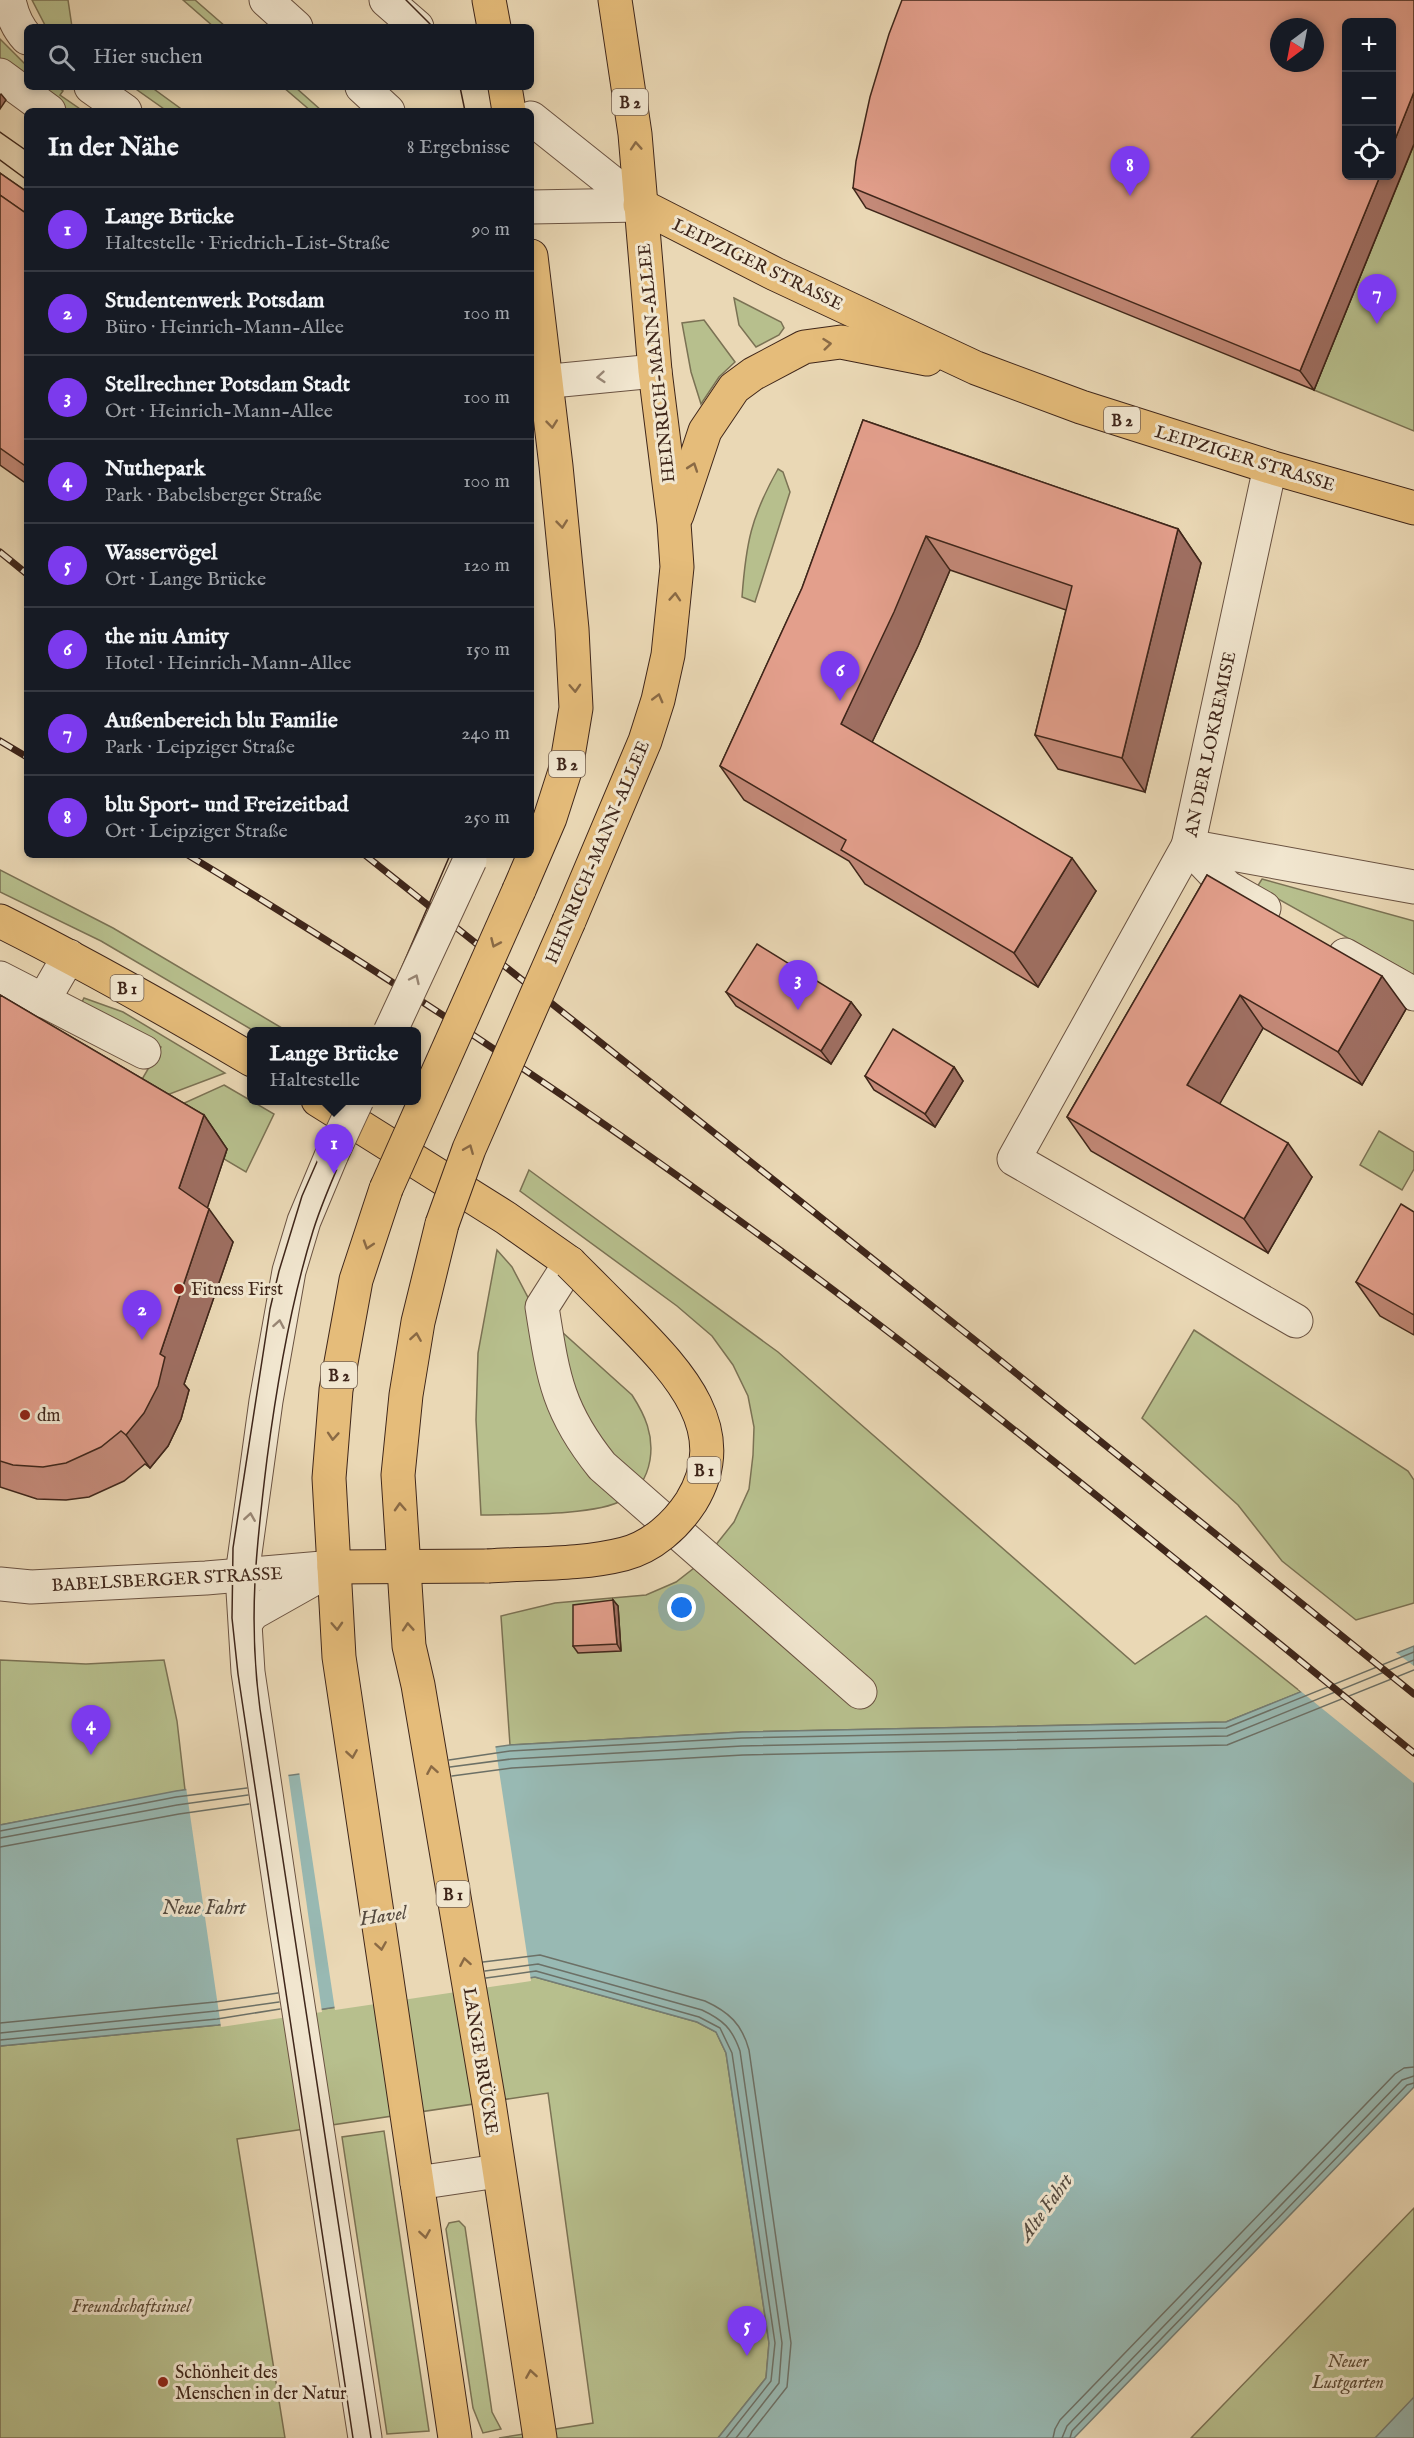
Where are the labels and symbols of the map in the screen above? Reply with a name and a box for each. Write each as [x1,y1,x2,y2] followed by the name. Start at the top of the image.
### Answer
[1270,18,1324,72] north arrow
[612,89,648,115] road number: B 2
[630,142,643,151] one-way arrow
[1110,146,1150,196] pin: 8
[668,214,846,317] street label: LEIPZIGER STRASSE
[633,242,681,484] street label: HEINRICH-MANN-ALLEE
[1358,274,1396,324] pin: 7
[823,338,832,351] one-way arrow
[597,370,606,383] one-way arrow
[1104,407,1140,433] road number: B 2
[545,419,558,428] one-way arrow
[1152,421,1337,498] street label: LEIPZIGER STRASSE
[686,462,698,473] one-way arrow
[555,519,568,528] one-way arrow
[669,592,682,601] one-way arrow
[1180,650,1242,840] street label: AN DER LOKREMISE
[820,652,860,701] pin: 6
[569,683,582,692] one-way arrow
[651,694,663,704] one-way arrow
[541,737,656,968] street label: HEINRICH-MANN-ALLEE
[549,751,585,777] road number: B 2
[491,937,503,948] one-way arrow
[778,960,818,1010] pin: 3
[407,974,419,985] one-way arrow
[110,975,144,1001] road number: B 1
[314,1124,354,1174] pin: 1
[462,1145,474,1156] one-way arrow
[363,1239,375,1250] one-way arrow
[191,1279,283,1302] place label: Fitness First
[172,1282,186,1296] marker: Fitness First
[122,1290,162,1340] pin: 2
[272,1320,285,1330] one-way arrow
[409,1333,421,1342] one-way arrow
[321,1362,357,1388] road number: B 2
[37,1405,61,1428] place label: dm
[18,1408,32,1422] marker: dm
[327,1431,340,1440] one-way arrow
[688,1457,720,1483] road number: B 1
[394,1503,407,1512] one-way arrow
[243,1512,255,1522] one-way arrow
[51,1563,283,1598] street label: BABELSBERGER STRASSE
[667,1593,696,1622] your location
[330,1621,343,1630] one-way arrow
[401,1623,414,1632] one-way arrow
[72,1706,110,1755] pin: 4
[345,1749,357,1758] one-way arrow
[427,1765,439,1774] one-way arrow
[436,1881,470,1907] road number: B 1
[162,1896,248,1921] water label: Neue Fahrt
[357,1901,410,1932] water label: Havel
[375,1942,387,1951] one-way arrow
[459,1957,472,1967] one-way arrow
[456,1986,504,2137] street label: LANGE BRÜCKE
[1012,2168,1080,2248] water label: Alte Fahrt
[418,2230,430,2239] one-way arrow
[72,2296,192,2319] park label: Freundschaftsinsel
[728,2306,766,2356] pin: 5
[1311,2351,1384,2395] park label: Neuer Lustgarten
[175,2362,347,2406] place label: Schönheit des Menschen in der Natur
[525,2369,537,2379] one-way arrow
[156,2375,170,2389] marker: Schönheit des Menschen in der Natur

